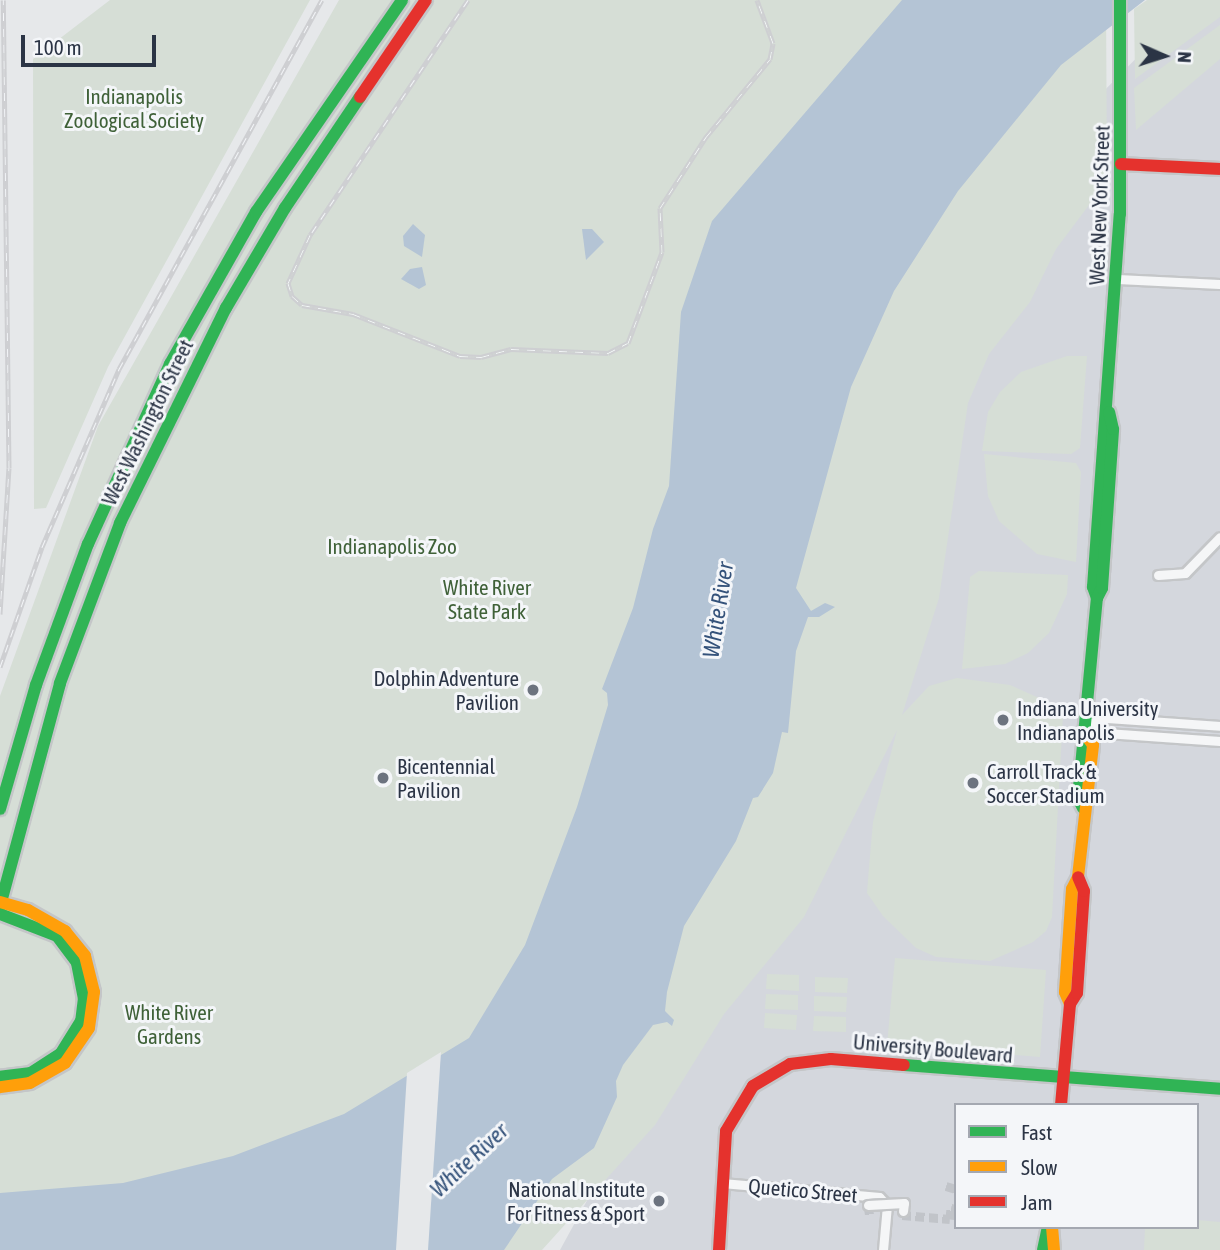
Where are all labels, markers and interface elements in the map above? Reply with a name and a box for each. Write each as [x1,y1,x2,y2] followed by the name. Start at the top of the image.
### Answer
[24,21,159,65] scale bar
[1129,21,1199,91] north arrow
[34,35,82,59] text: 100 m
[1174,51,1196,63] text: N
[64,83,204,133] park label: Indianapolis Zoological Society
[1084,125,1114,285] street label: West New York Street
[96,335,198,509] street label: West Washington Street
[327,533,457,559] park label: Indianapolis Zoo
[697,560,739,660] water label: White River
[443,574,531,624] park label: White River State Park
[373,665,519,715] place label: Dolphin Adventure Pavilion
[525,682,541,698] marker: Dolphin Adventure Pavilion
[1017,695,1158,745] place label: Indiana University Indianapolis
[995,712,1011,728] marker: Indiana University Indianapolis
[397,753,495,803] place label: Bicentennial Pavilion
[987,758,1105,808] place label: Carroll Track & Soccer Stadium
[375,770,391,786] marker: Bicentennial Pavilion
[965,775,981,791] marker: Carroll Track & Soccer Stadium
[125,999,213,1049] park label: White River Gardens
[852,1028,1014,1068] street label: University Boulevard
[954,1103,1199,1229] legend
[424,1117,514,1203] water label: White River
[1021,1120,1052,1144] text: Fast
[1021,1155,1057,1179] text: Slow
[747,1173,859,1207] street label: Quetico Street
[507,1176,645,1226] place label: National Institute For Fitness & Sport
[1021,1190,1053,1214] text: Jam
[651,1193,667,1209] marker: National Institute For Fitness & Sport

